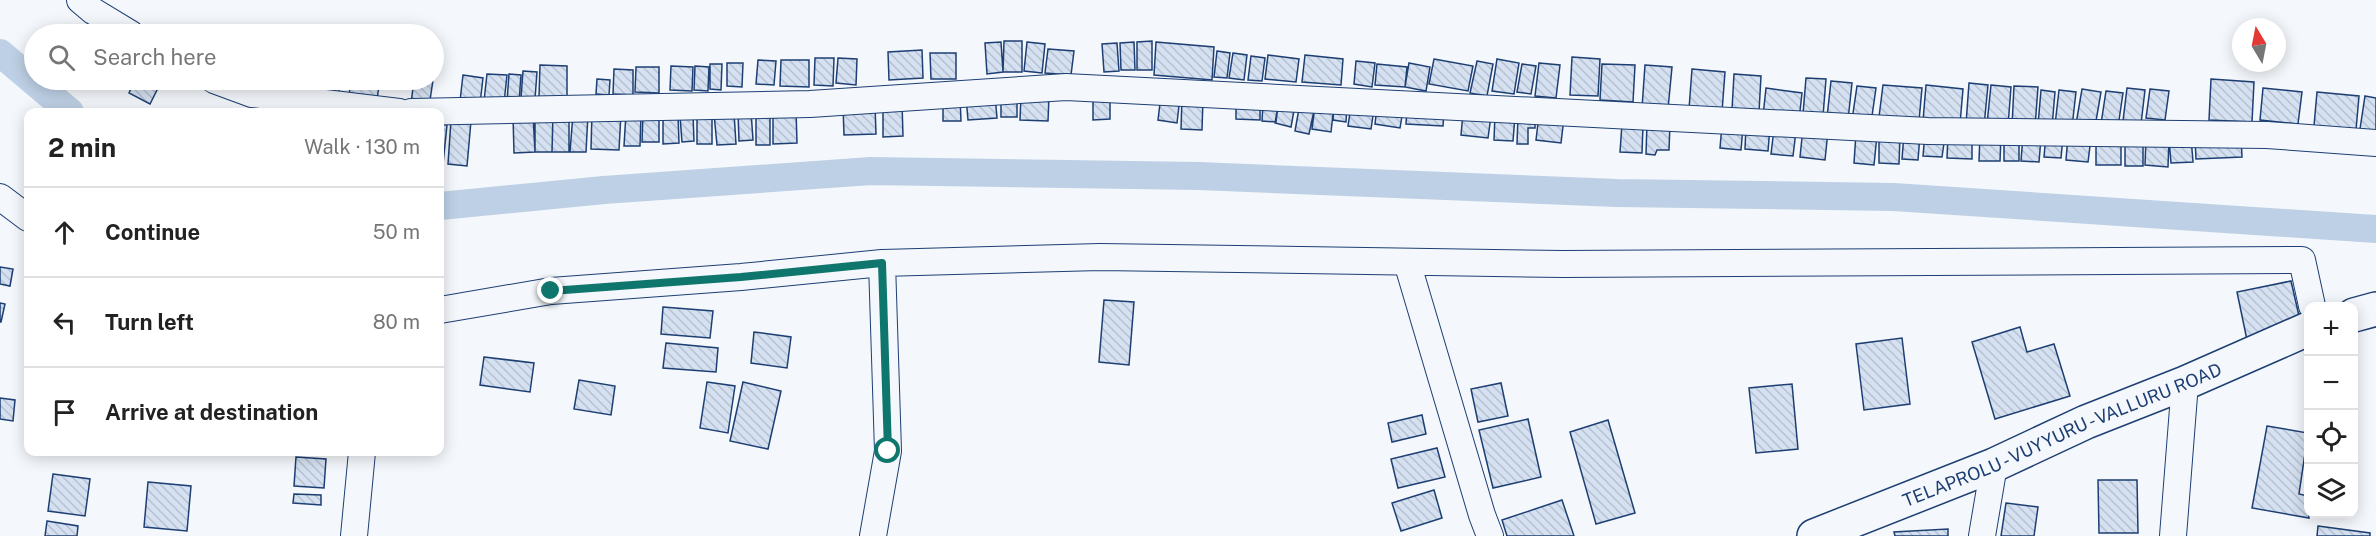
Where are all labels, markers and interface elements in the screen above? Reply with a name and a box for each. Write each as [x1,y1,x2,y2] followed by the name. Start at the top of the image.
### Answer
[2232,18,2286,72] north arrow
[24,24,444,90] search box
[45,41,78,74] icon: search
[93,44,217,70] text: Search here
[48,132,116,163] text: 2 min
[304,135,420,159] text: Walk · 130 m
[48,216,81,249] icon: ahead
[105,219,200,245] text: Continue
[373,220,420,244] text: 50 m
[537,277,563,303] route end
[2304,302,2358,518] map controls
[2304,302,2358,356] button: +
[48,306,81,339] icon: left
[105,309,194,335] text: Turn left
[373,310,420,334] text: 80 m
[2304,356,2358,410] button: −
[1899,358,2225,511] street label: TELAPROLU - VUYYURU - VALLURU ROAD
[48,396,81,429] icon: arrive
[105,399,318,425] text: Arrive at destination
[2304,410,2358,464] button: locate
[874,437,900,463] route start
[2304,464,2358,518] button: layers

